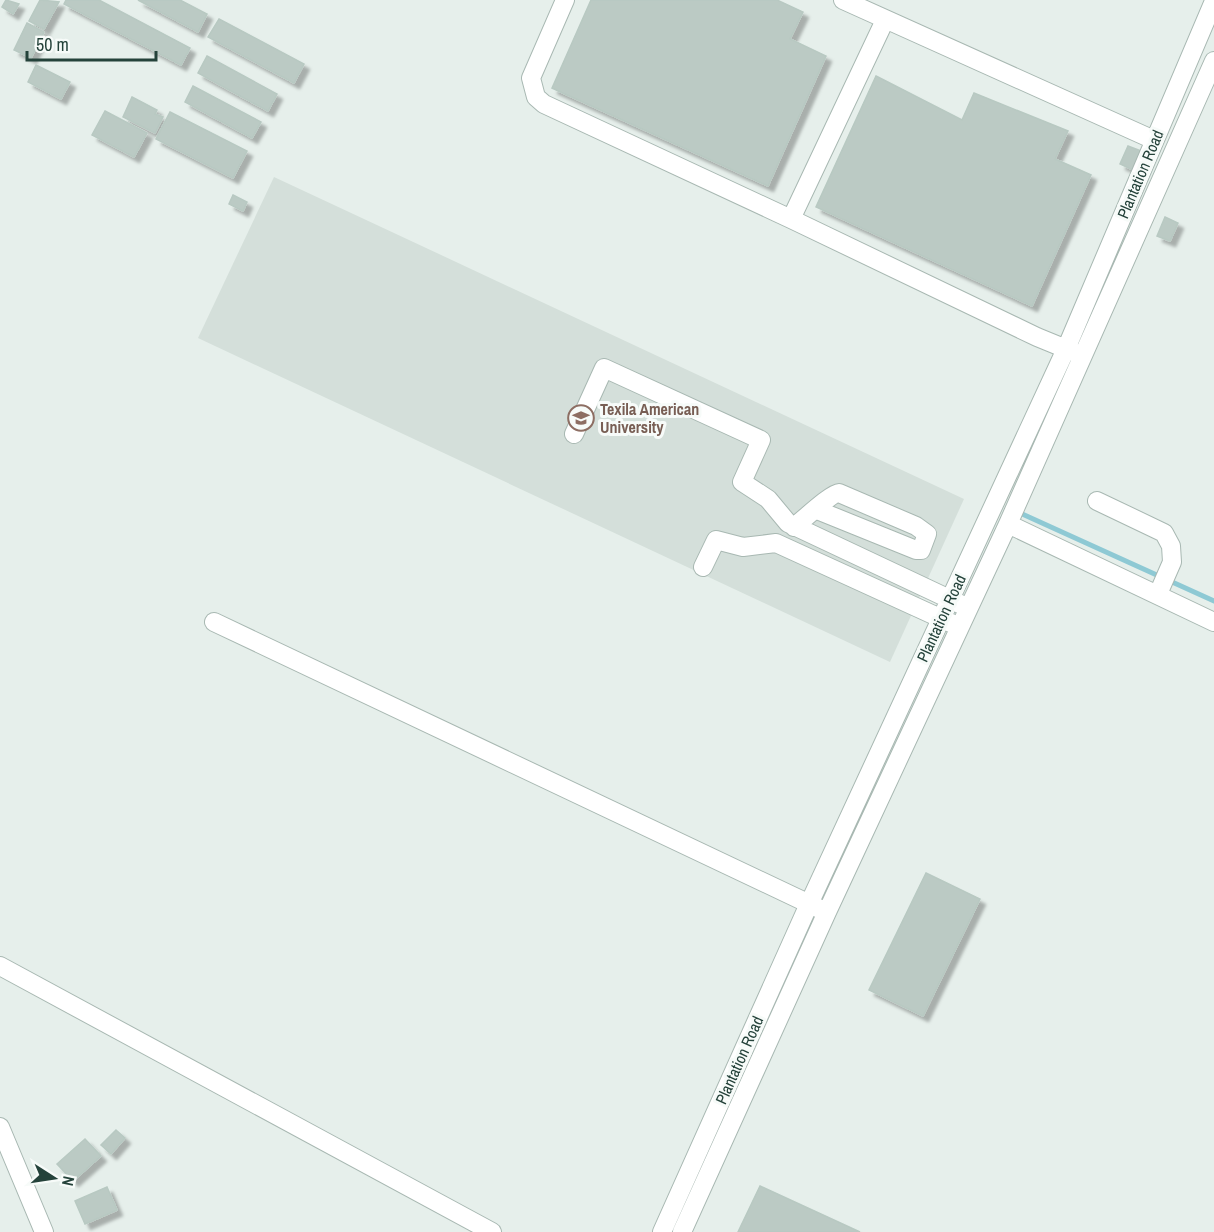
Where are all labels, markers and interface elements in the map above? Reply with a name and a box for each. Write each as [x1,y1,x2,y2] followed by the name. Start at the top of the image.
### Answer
[27,24,156,62] scale bar
[36,32,69,57] text: 50 m
[1111,126,1169,222] street label: Plantation Road
[600,398,699,438] place label: Texila American University
[566,403,596,433] school or university icon: Texila American University
[911,571,971,665] street label: Plantation Road
[710,1013,768,1107] street label: Plantation Road
[24,1148,84,1208] north arrow
[57,1174,80,1188] text: N

